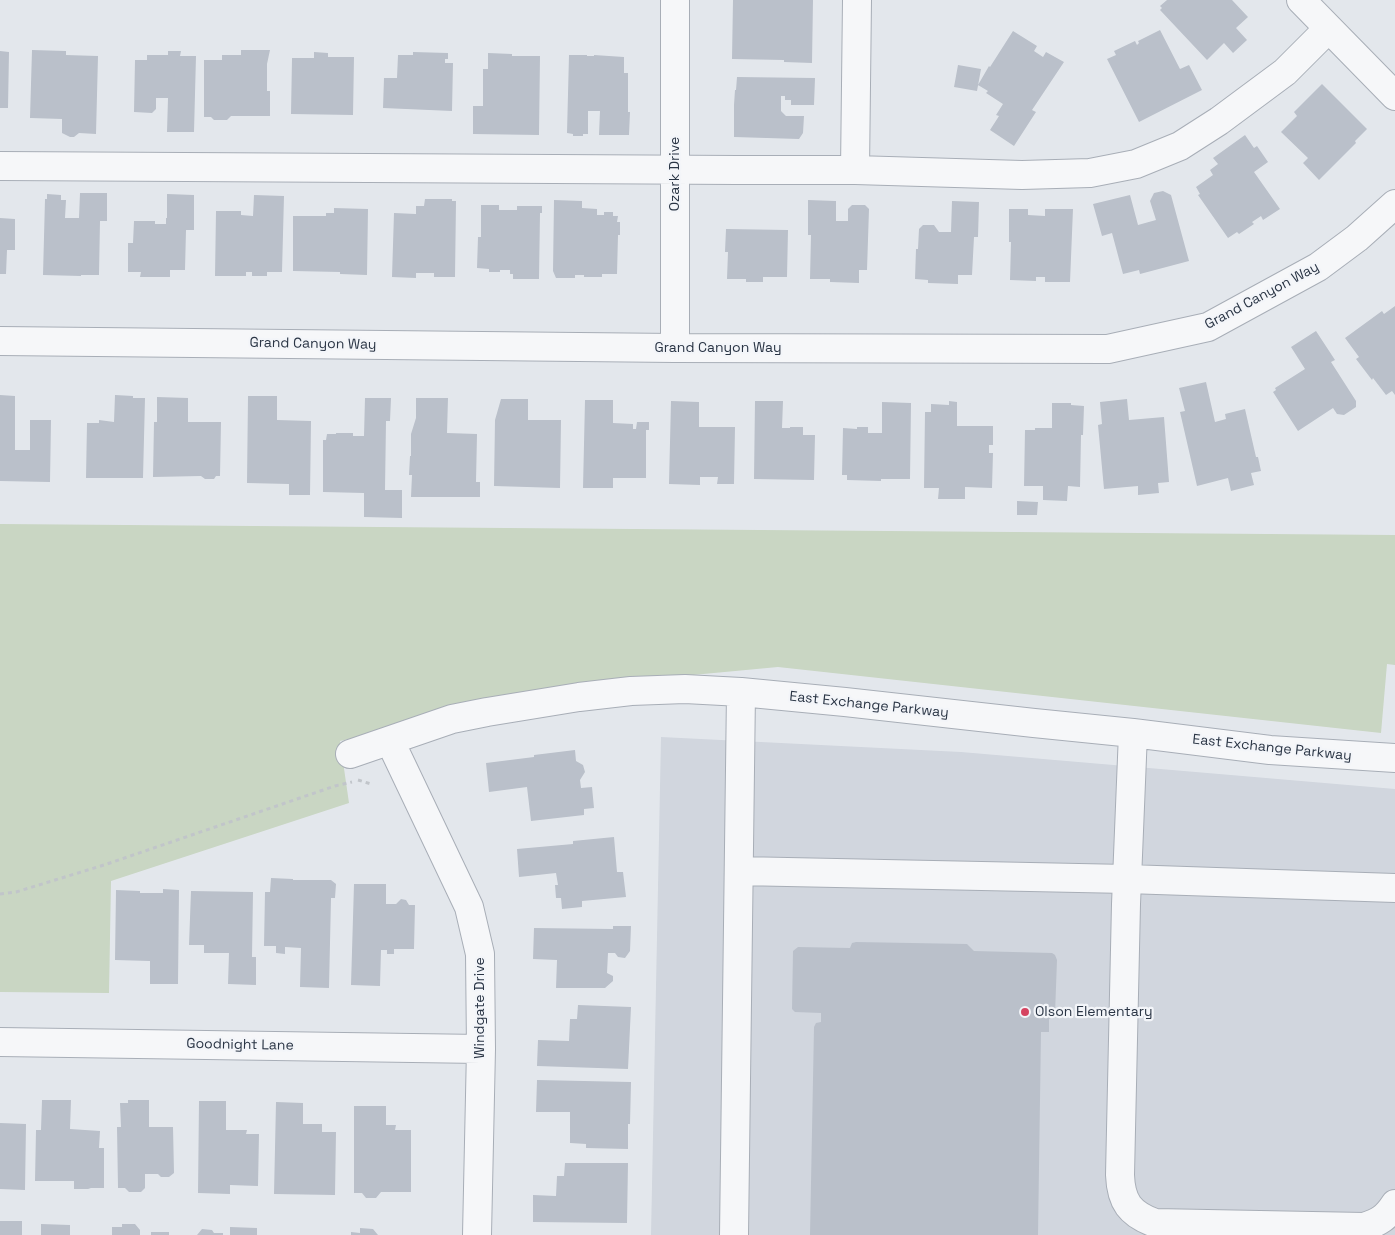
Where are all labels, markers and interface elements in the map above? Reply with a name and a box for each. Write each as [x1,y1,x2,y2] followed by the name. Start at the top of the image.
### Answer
[667,137,683,211] street label: Ozark Drive
[1202,259,1322,333] street label: Grand Canyon Way
[249,334,377,354] street label: Grand Canyon Way
[655,340,781,356] street label: Grand Canyon Way
[789,688,949,722] street label: East Exchange Parkway
[1192,731,1352,765] street label: East Exchange Parkway
[472,957,488,1059] street label: Windgate Drive
[1035,1004,1153,1020] place label: Olson Elementary
[1019,1006,1031,1018] marker: Olson Elementary
[186,1036,294,1054] street label: Goodnight Lane

